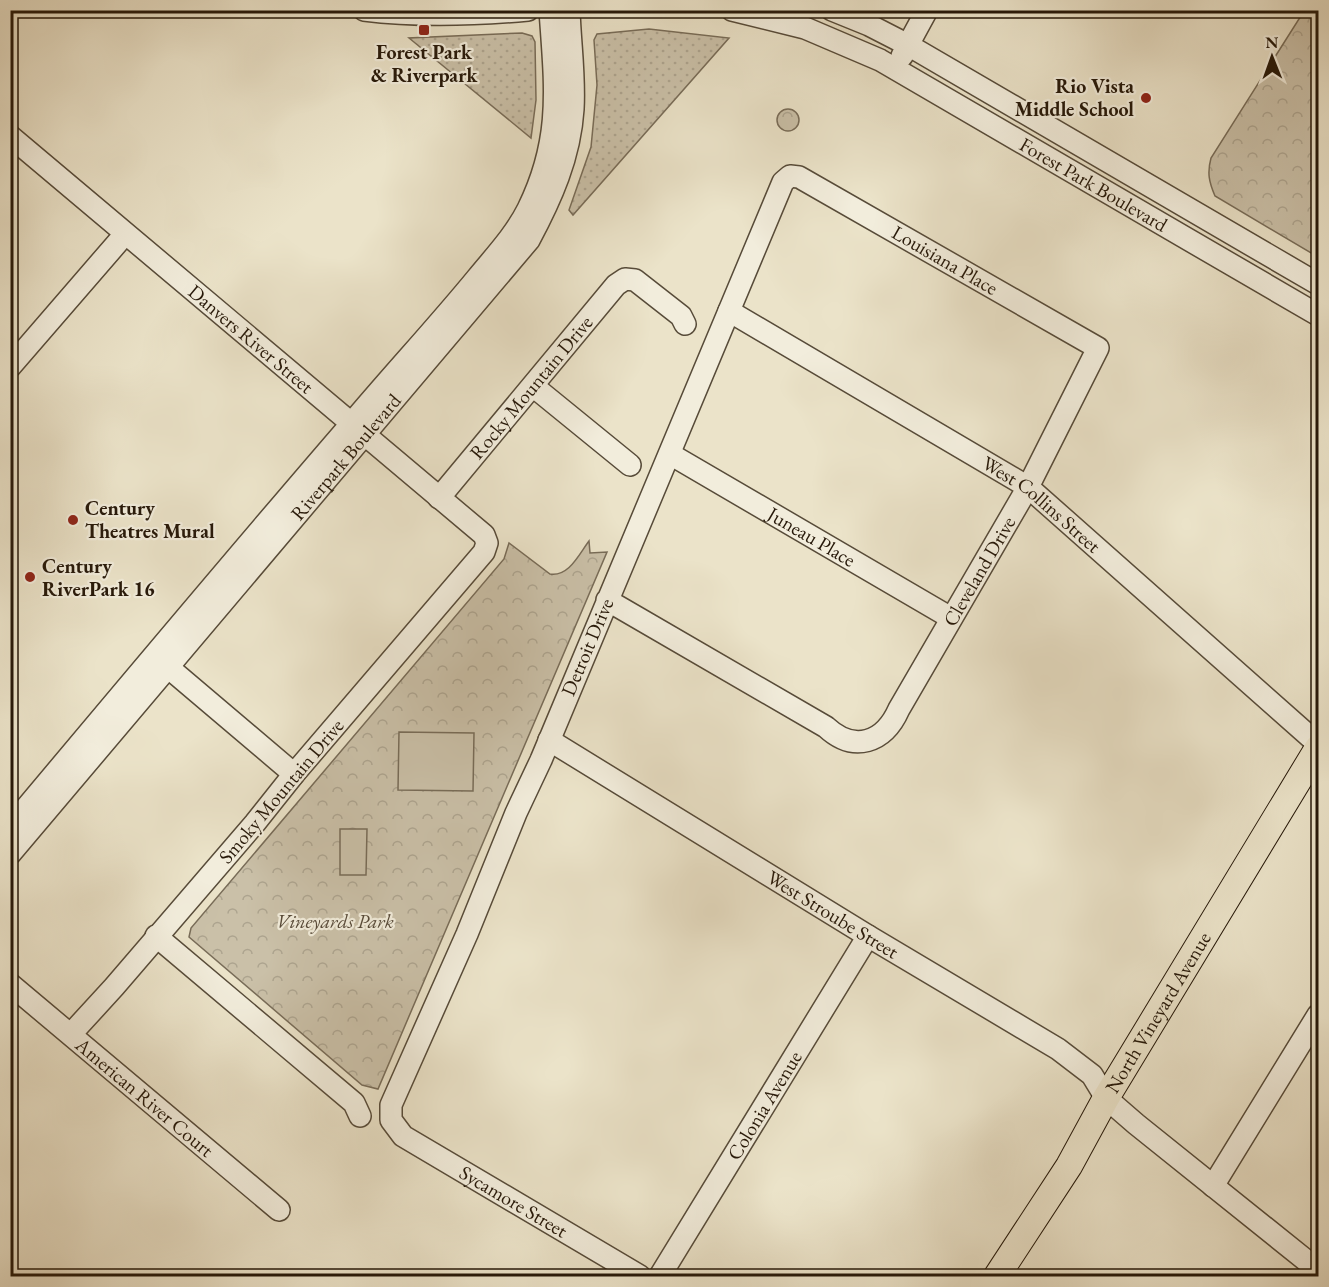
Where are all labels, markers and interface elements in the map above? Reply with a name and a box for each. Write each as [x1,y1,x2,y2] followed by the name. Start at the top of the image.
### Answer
[417,23,431,37] marker: Forest Park & Riverpark
[1242,27,1302,87] north arrow
[1265,32,1278,53] text: N
[371,39,478,88] place label: Forest Park & Riverpark
[1015,73,1134,122] place label: Rio Vista Middle School
[1139,91,1153,105] marker: Rio Vista Middle School
[1015,131,1173,238] street label: Forest Park Boulevard
[887,219,1003,301] street label: Louisiana Place
[183,279,320,400] street label: Danvers River Street
[464,310,599,465] street label: Rocky Mountain Drive
[285,387,407,526] street label: Riverpark Boulevard
[977,450,1107,559] street label: West Collins Street
[85,495,215,544] place label: Century Theatres Mural
[761,500,861,573] street label: Juneau Place
[937,511,1021,631] street label: Cleveland Drive
[66,513,80,527] marker: Century Theatres Mural
[42,553,155,602] place label: Century RiverPark 16
[23,570,37,584] marker: Century RiverPark 16
[555,594,619,700] street label: Detroit Drive
[213,713,349,869] street label: Smoky Mountain Drive
[762,864,904,965] street label: West Stroube Street
[276,908,394,934] park label: Vineyards Park
[1099,927,1217,1098] street label: North Vineyard Avenue
[69,1031,220,1163] street label: American River Court
[721,1046,808,1165] street label: Colonia Avenue
[455,1159,573,1244] street label: Sycamore Street

